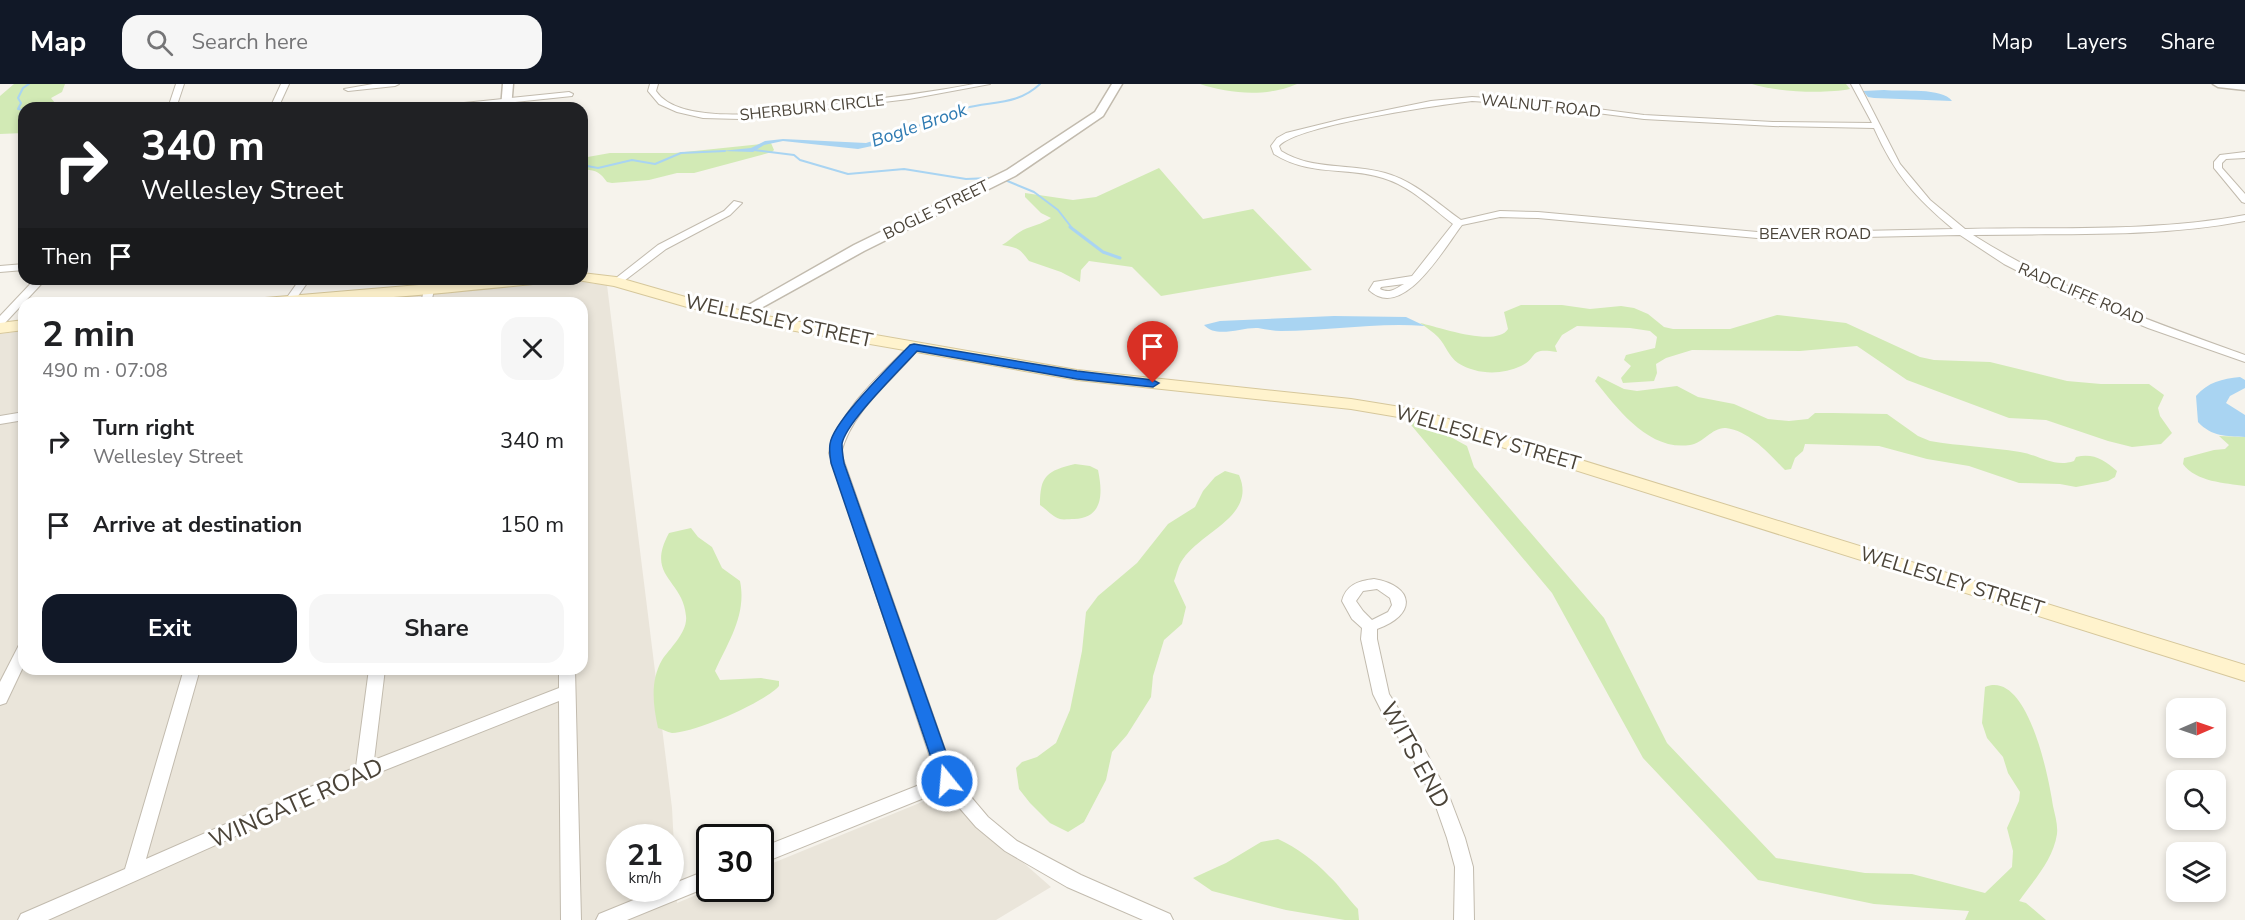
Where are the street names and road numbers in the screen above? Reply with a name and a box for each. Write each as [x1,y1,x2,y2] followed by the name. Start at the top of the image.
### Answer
[739,89,885,127] street label: SHERBURN CIRCLE
[1480,89,1602,123] street label: WALNUT ROAD
[880,175,993,245] street label: BOGLE STREET
[1759,223,1871,245] street label: BEAVER ROAD
[2015,258,2147,330] street label: RADCLIFFE ROAD
[683,288,875,354] street label: WELLESLEY STREET
[1392,399,1584,477] street label: WELLESLEY STREET
[1857,540,2047,622] street label: WELLESLEY STREET
[1373,696,1457,814] street label: WITS END
[204,750,388,856] street label: WINGATE ROAD

